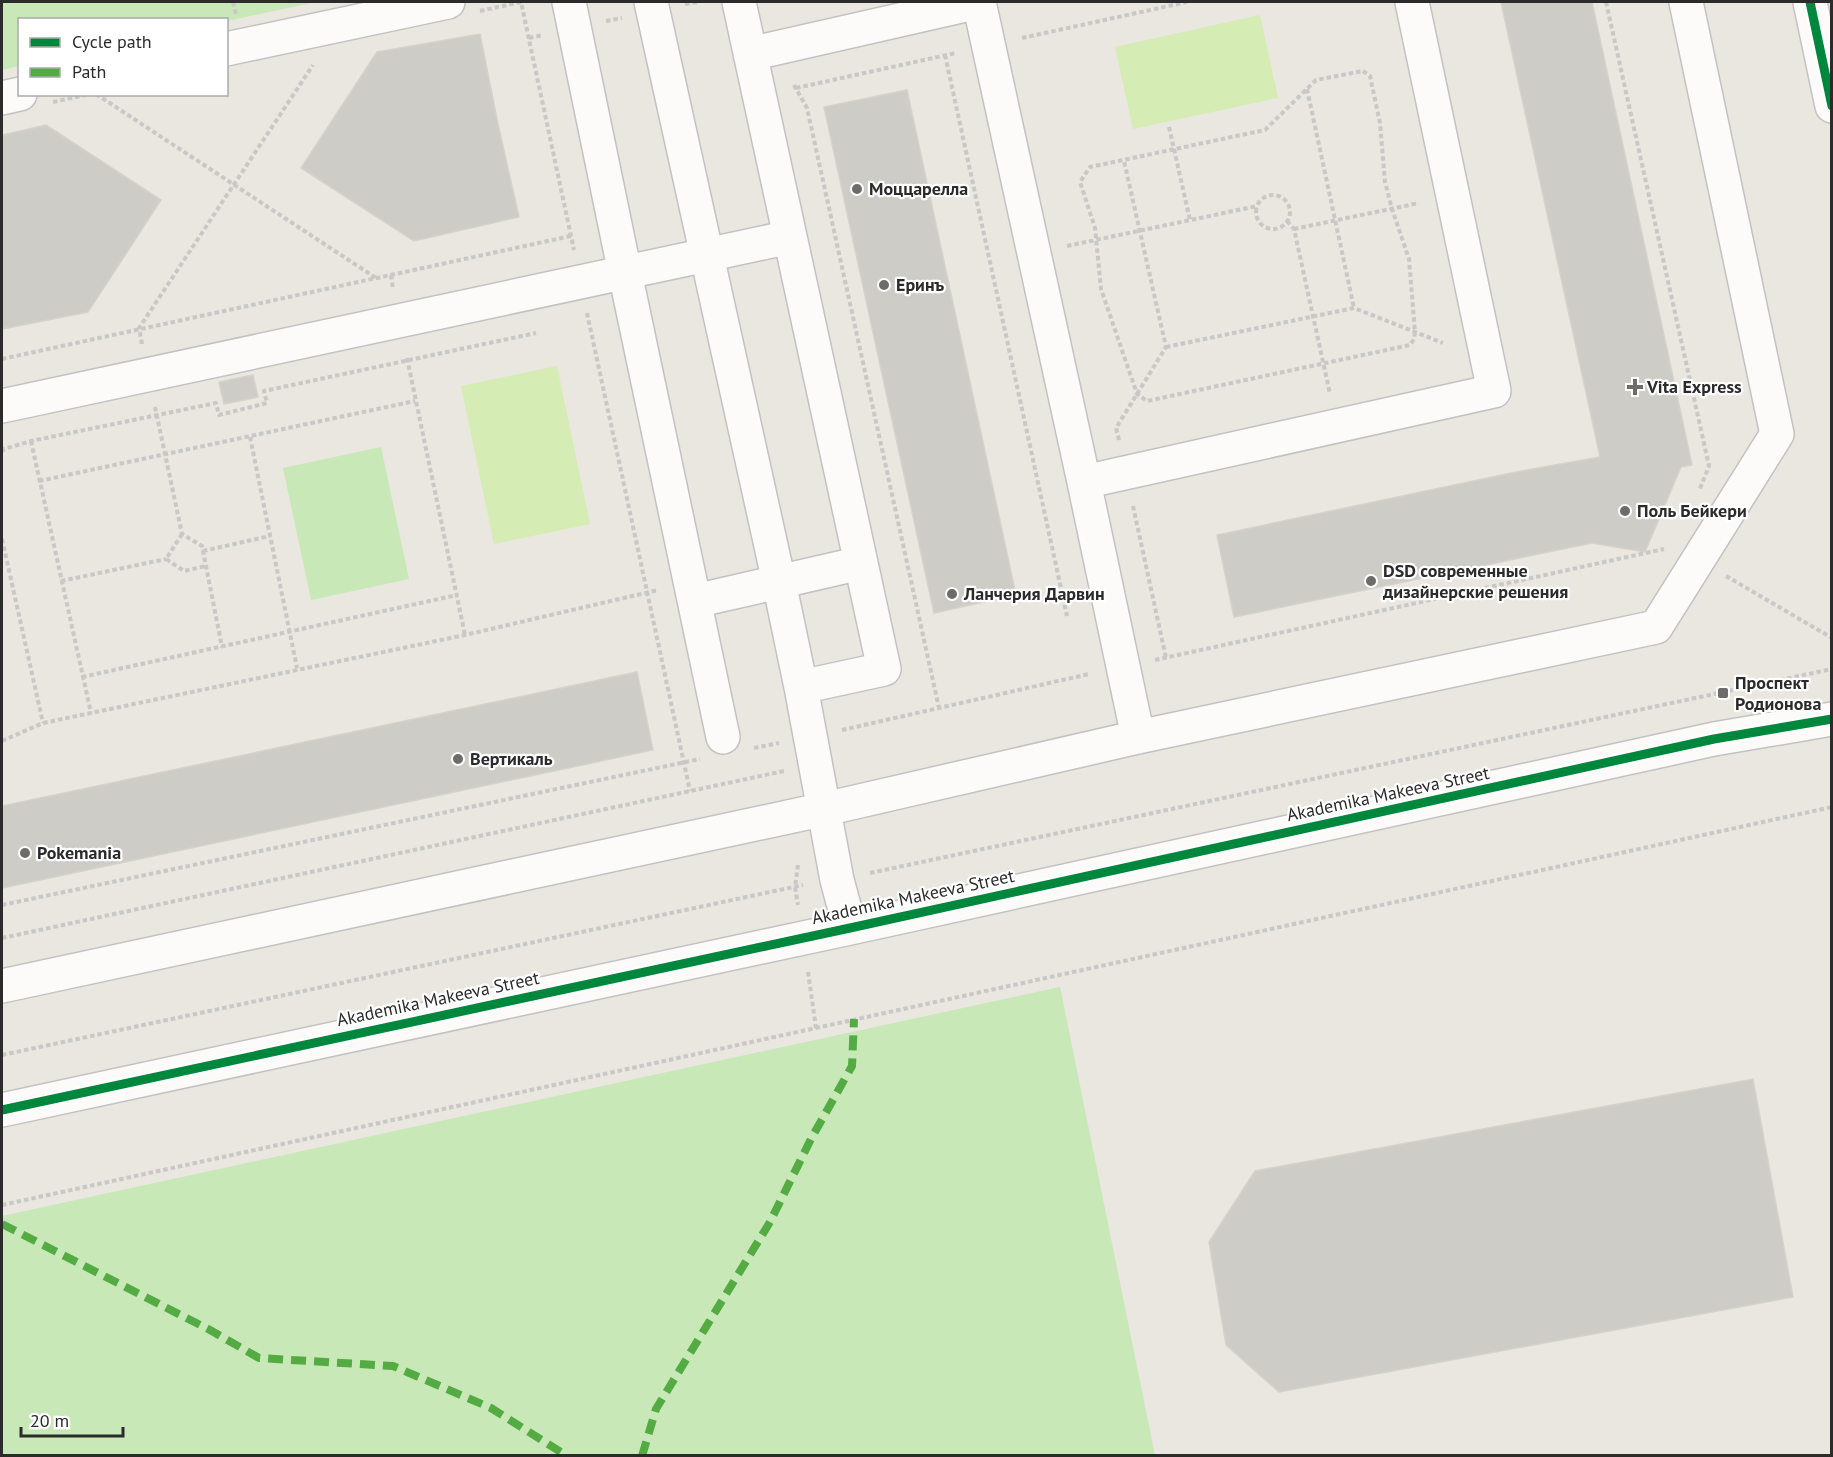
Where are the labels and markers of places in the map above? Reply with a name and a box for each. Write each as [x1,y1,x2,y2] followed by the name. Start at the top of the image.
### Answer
[869,177,968,200] place label: Моццарелла
[850,182,864,196] marker: Моццарелла
[896,273,945,296] place label: Еринъ
[877,278,891,292] marker: Еринъ
[1646,375,1742,398] place label: Vita Express
[1628,380,1642,394] marker: Vita Express
[1637,499,1747,522] place label: Поль Бейкери
[1618,504,1632,518] marker: Поль Бейкери
[1382,559,1568,603] place label: DSD современные дизайнерские решения
[1364,574,1378,588] marker: DSD современные дизайнерские решения
[963,582,1105,605] place label: Ланчерия Дарвин
[945,587,959,601] marker: Ланчерия Дарвин
[1735,671,1821,715] place label: Проспект Родионова
[1716,686,1730,700] marker: Проспект Родионова
[470,747,553,770] place label: Вертикаль
[451,752,465,766] marker: Вертикаль
[37,841,121,864] place label: Pokemania
[18,846,32,860] marker: Pokemania

